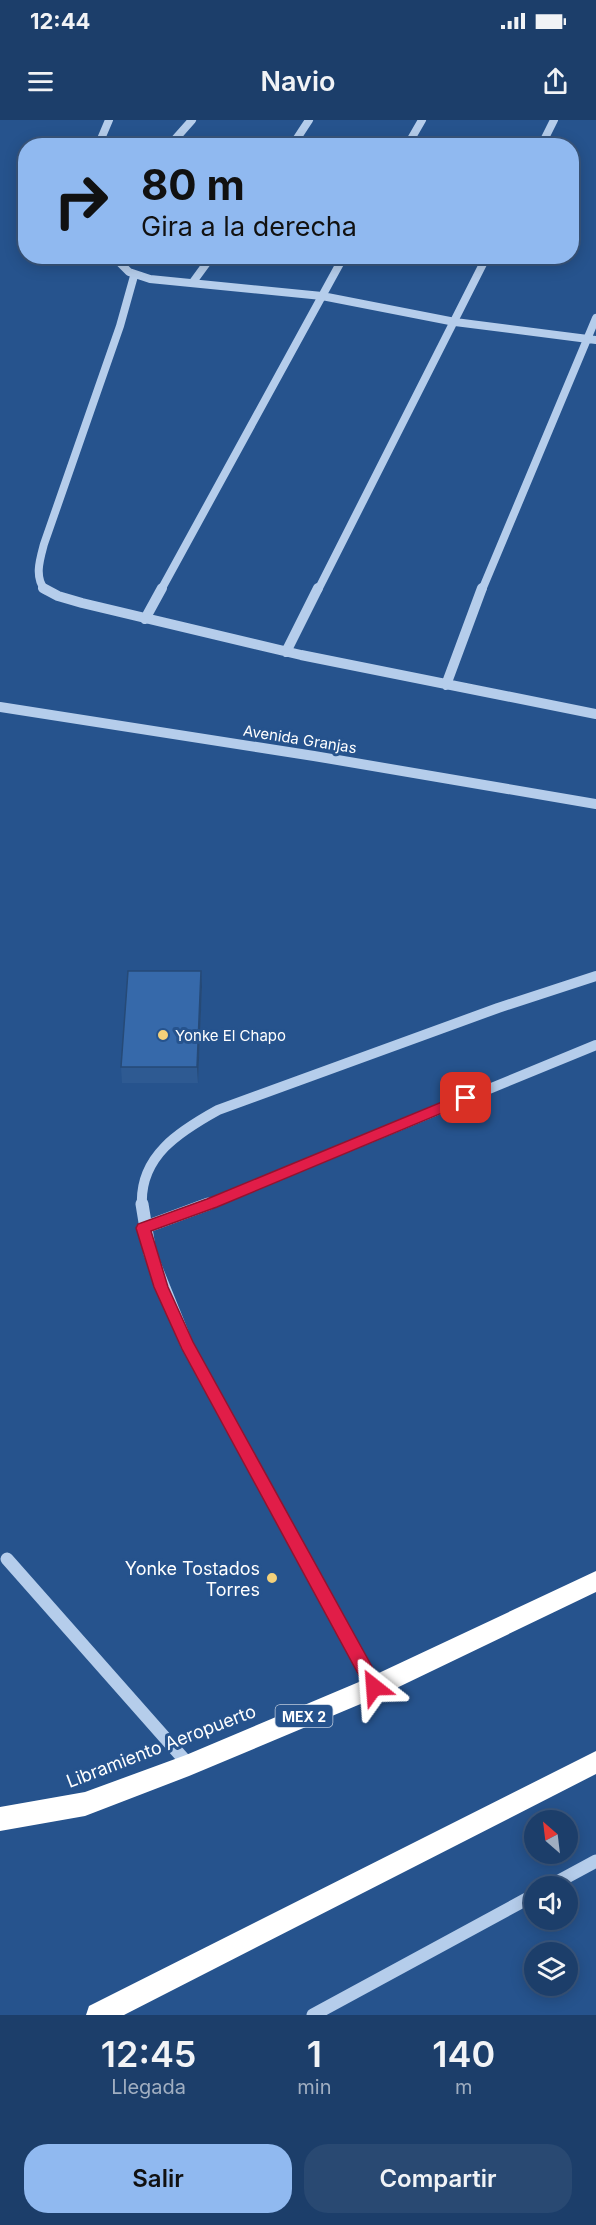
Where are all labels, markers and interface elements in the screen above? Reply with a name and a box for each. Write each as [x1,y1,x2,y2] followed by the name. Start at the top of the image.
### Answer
[30,8,90,34] text: 12:44
[24,65,57,98] icon: menu
[261,65,335,98] text: Navio
[539,65,572,98] icon: share
[141,159,245,210] text: 80 m
[42,162,120,240] icon: right
[141,210,357,243] text: Gira a la derecha
[242,721,358,757] street label: Avenida Granjas
[175,1026,286,1045] place label: Yonke El Chapo
[156,1028,170,1042] marker: Yonke El Chapo
[440,1072,491,1123] pin
[449,1081,482,1114] icon: arrive
[125,1558,260,1600] place label: Yonke Tostados Torres
[265,1571,279,1585] marker: Yonke Tostados Torres
[342,1655,406,1719] position arrow
[63,1700,259,1792] street label: Libramiento Aeropuerto
[276,1705,332,1727] road number: MEX 2
[524,1810,578,1864] north arrow
[524,1810,578,1996] map controls
[524,1876,578,1930] button: sound
[524,1942,578,1996] button: layers
[101,2032,197,2076] text: 12:45
[307,2032,322,2076] text: 1
[432,2032,495,2076] text: 140
[111,2075,186,2099] text: Llegada
[297,2075,331,2099] text: min
[455,2075,472,2099] text: m
[24,2144,292,2213] button: Salir
[304,2144,572,2213] button: Compartir

